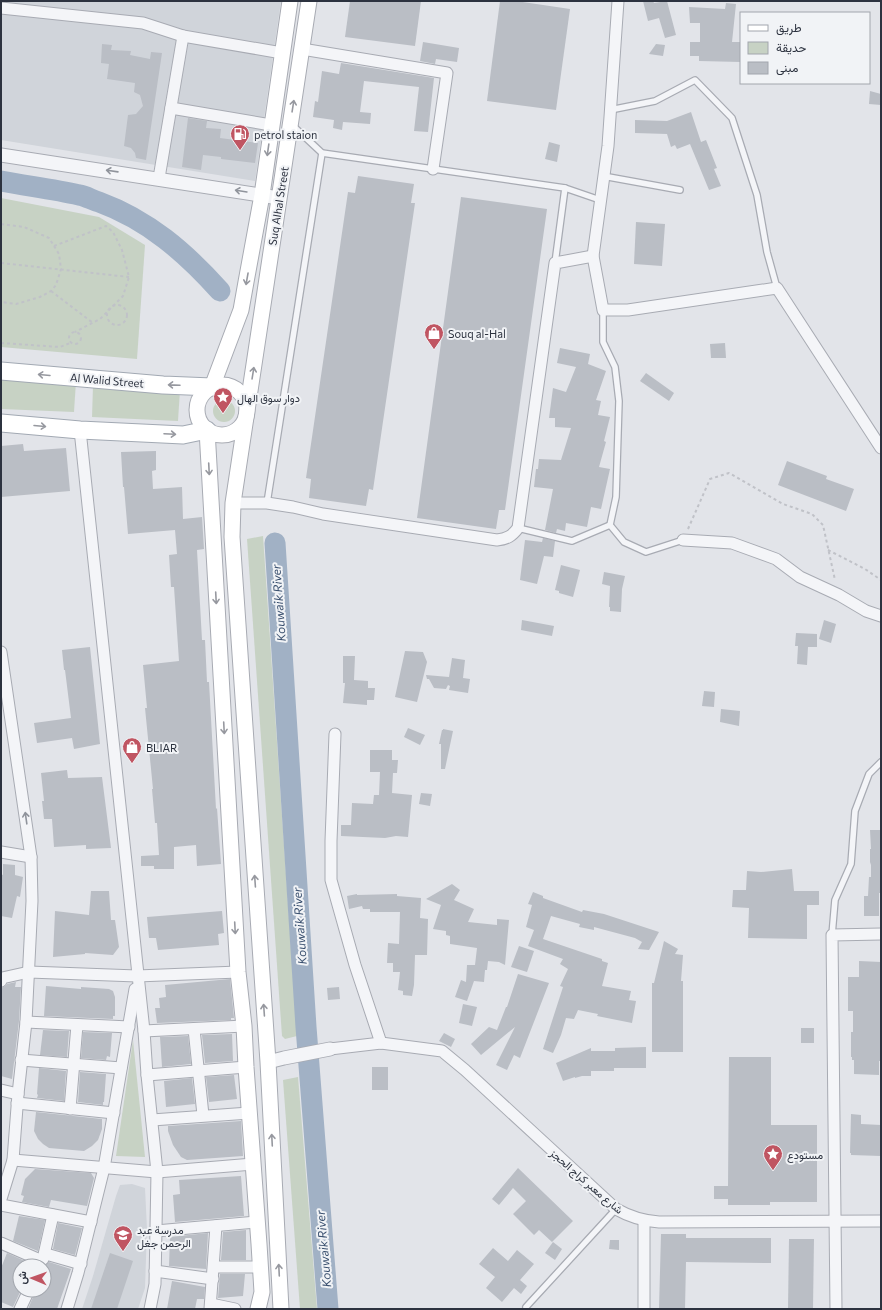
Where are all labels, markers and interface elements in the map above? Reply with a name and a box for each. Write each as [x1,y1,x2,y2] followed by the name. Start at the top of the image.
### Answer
[740,12,870,84] legend
[776,20,802,36] text: طريق
[776,40,806,55] text: حديقة
[776,60,798,76] text: مبنى
[289,100,297,113] one-way arrow
[229,123,251,151] fuel station icon: petrol staion
[254,128,317,141] place label: petrol staion
[264,143,272,156] one-way arrow
[265,165,291,246] street label: Suq Alhal Street
[106,167,119,175] one-way arrow
[235,187,248,195] one-way arrow
[243,272,251,285] one-way arrow
[423,322,445,350] shop icon: Souq al-Hal
[448,327,506,340] place label: Souq al-Hal
[249,367,257,380] one-way arrow
[70,370,145,390] street label: Al Walid Street
[38,371,51,378] one-way arrow
[168,381,181,389] one-way arrow
[212,386,234,414] place icon: دوار سوق الهال
[237,391,300,405] place label: دوار سوق الهال
[33,423,46,430] one-way arrow
[163,431,176,438] one-way arrow
[205,462,213,475] one-way arrow
[268,563,288,642] water label: Kouwaik River
[212,591,220,604] one-way arrow
[220,721,227,734] one-way arrow
[121,736,143,764] shop icon: BLIAR
[146,741,178,754] place label: BLIAR
[22,812,30,825] one-way arrow
[252,875,259,888] one-way arrow
[289,886,309,965] water label: Kouwaik River
[232,921,239,934] one-way arrow
[261,1004,268,1017] one-way arrow
[268,1134,276,1147] one-way arrow
[762,1143,784,1171] place icon: مستودع
[546,1145,626,1218] street label: شارع معبر كراج الحجز
[787,1148,823,1163] place label: مستودع
[313,1209,333,1288] water label: Kouwaik River
[137,1223,191,1250] place label: مدرسة عبد الرحمن جغل
[112,1224,134,1252] school or university icon: مدرسة عبد الرحمن جغل
[12,1258,52,1298] north arrow
[275,1264,283,1277] one-way arrow
[15,1271,29,1285] text: ش

